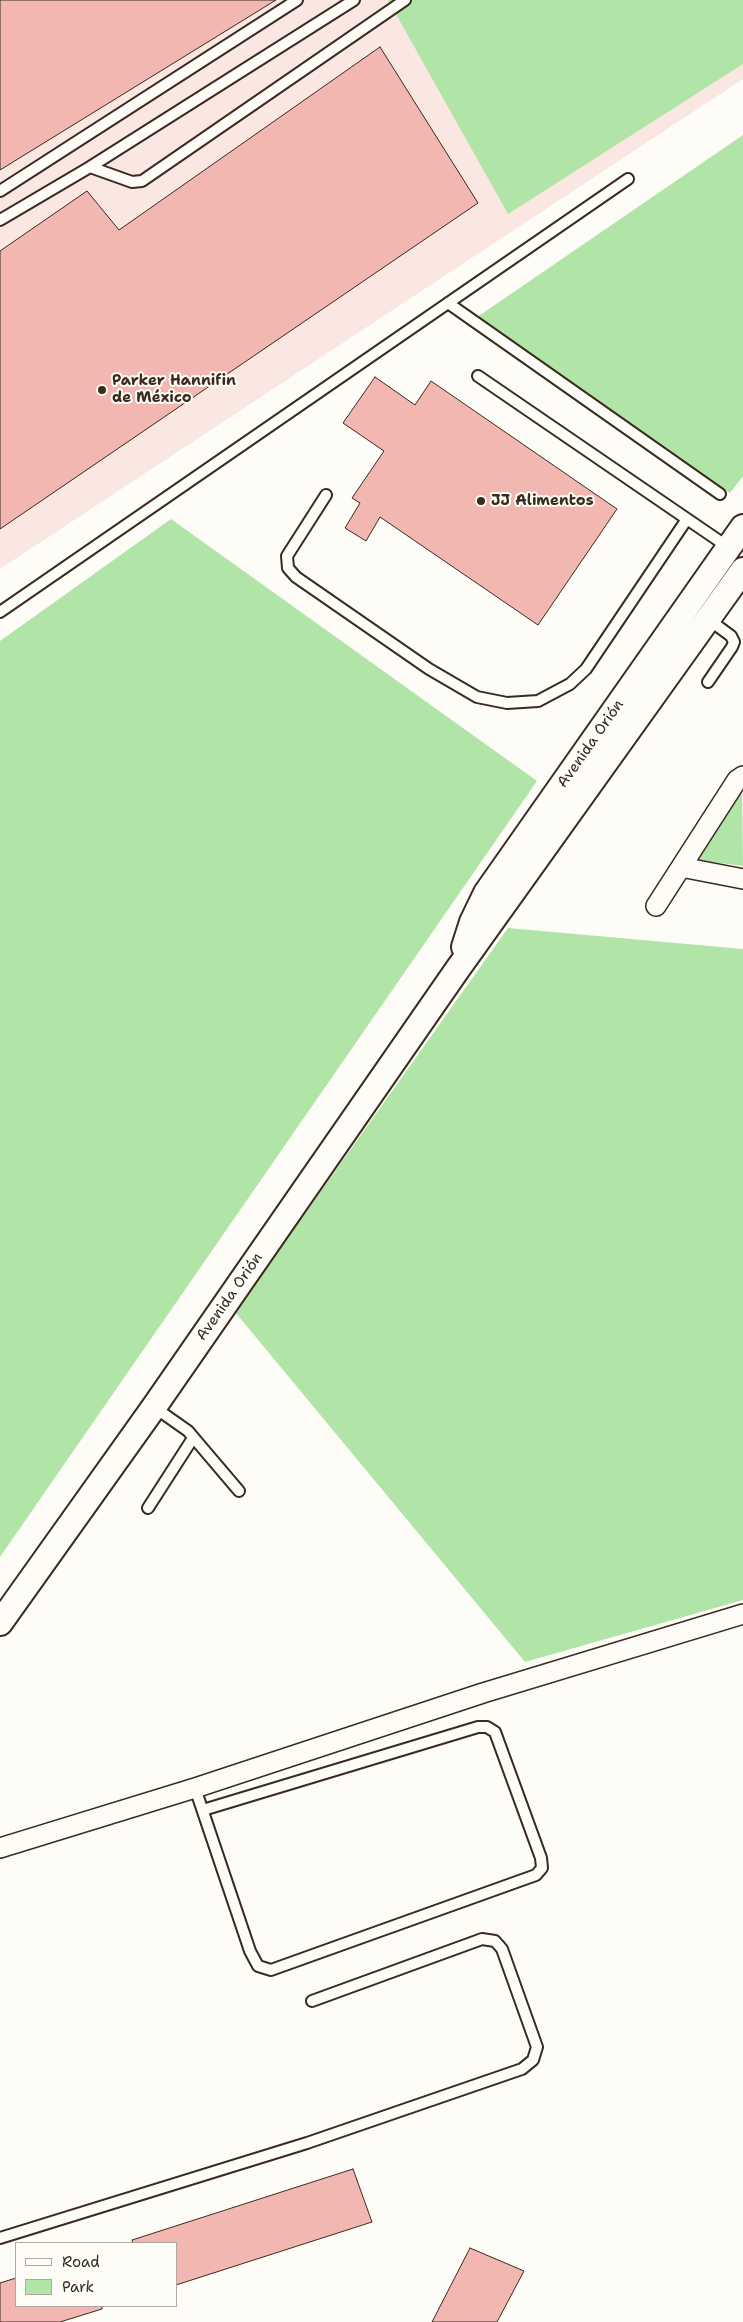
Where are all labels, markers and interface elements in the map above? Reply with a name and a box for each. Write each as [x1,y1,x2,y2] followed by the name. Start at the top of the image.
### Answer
[112,372,236,407] place label: Parker Hannifin de México
[96,384,108,396] marker: Parker Hannifin de México
[491,492,594,510] place label: JJ Alimentos
[475,495,487,507] marker: JJ Alimentos
[554,697,628,791] street label: Avenida Orión
[193,1250,267,1344] street label: Avenida Orión
[15,2242,178,2307] legend
[62,2252,100,2272] text: Road
[62,2277,94,2297] text: Park

